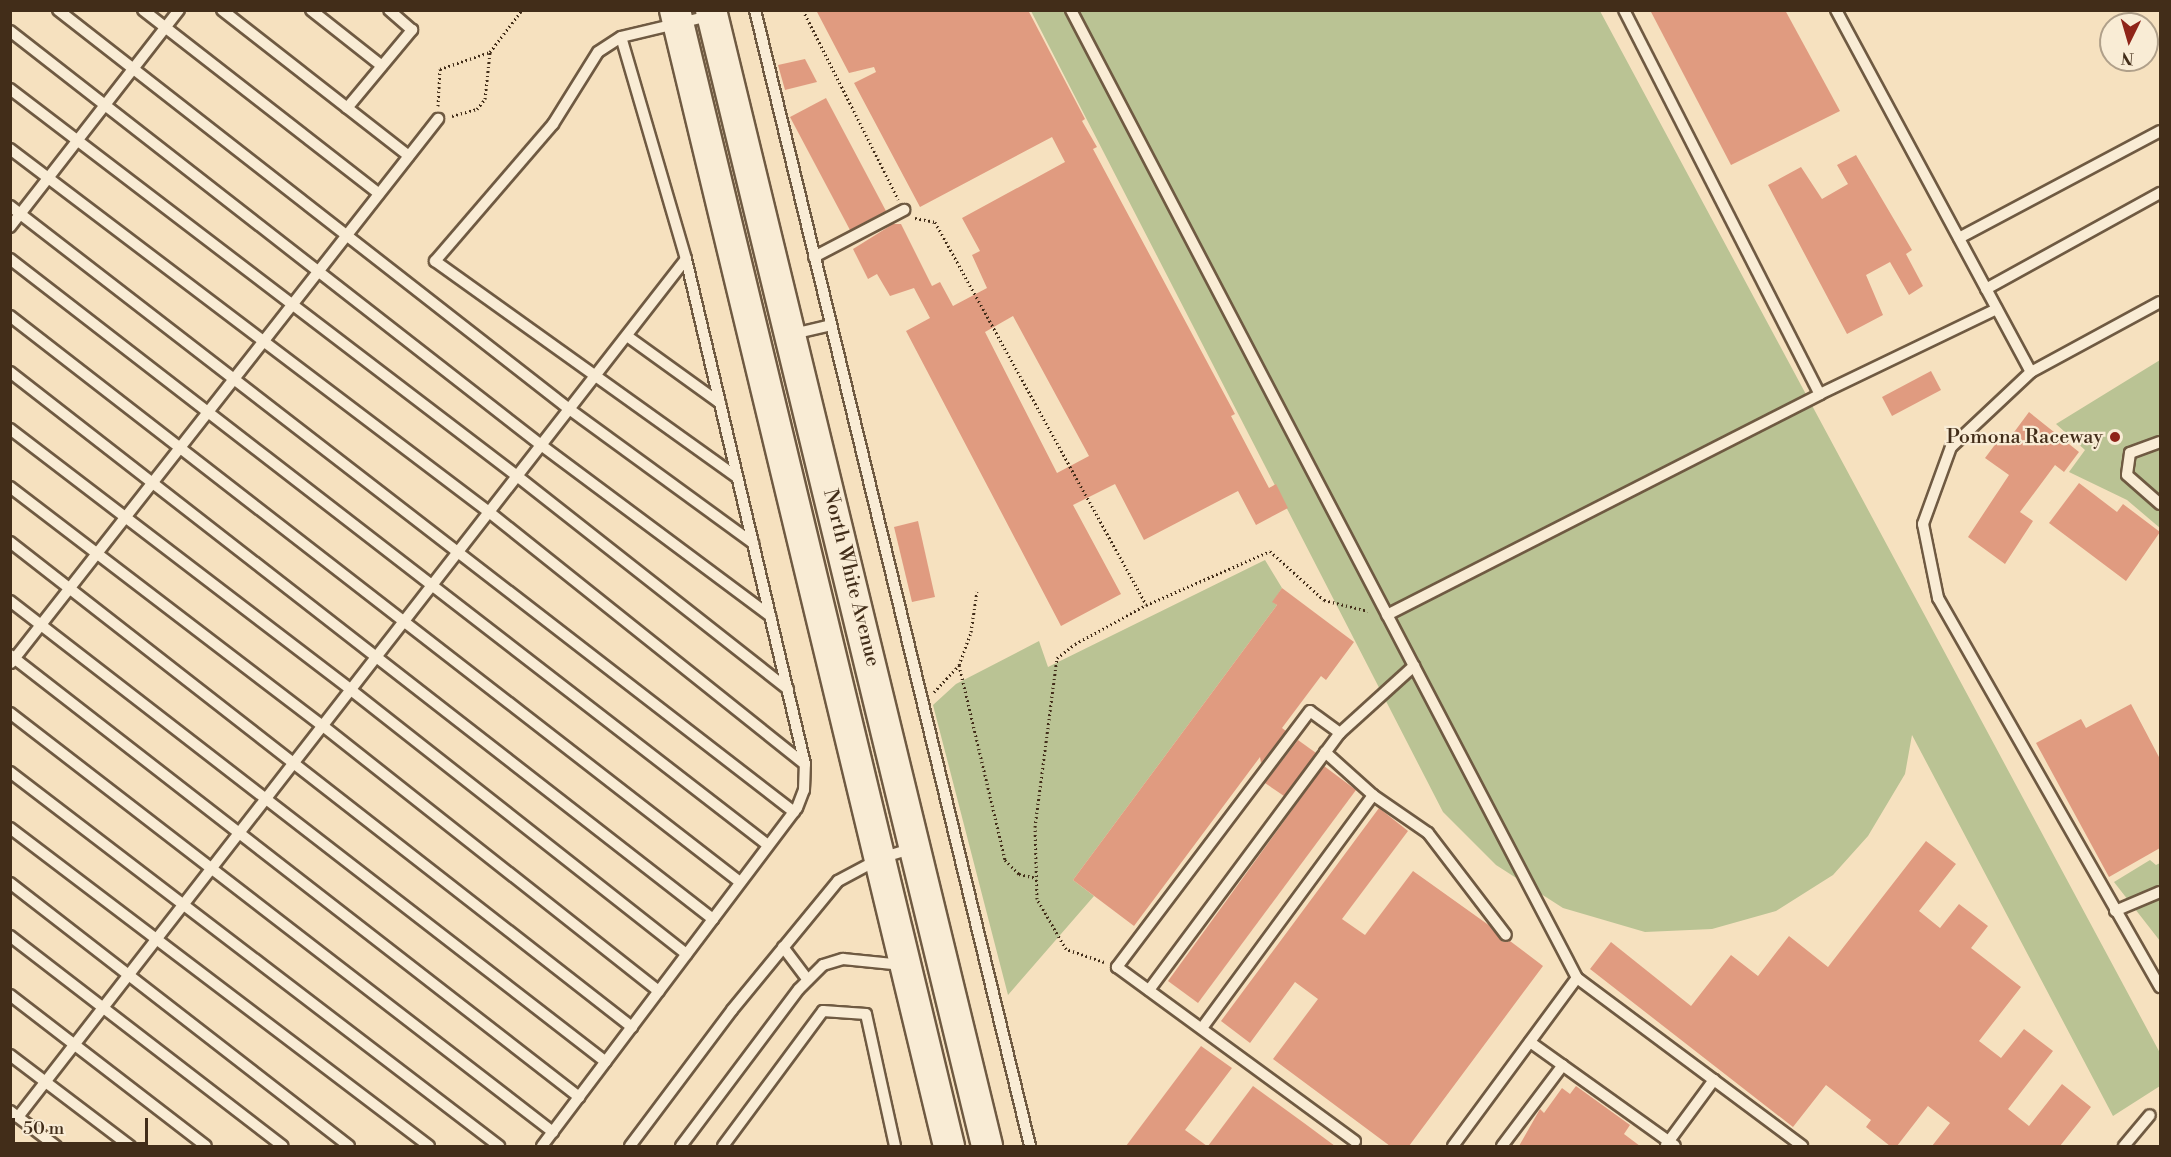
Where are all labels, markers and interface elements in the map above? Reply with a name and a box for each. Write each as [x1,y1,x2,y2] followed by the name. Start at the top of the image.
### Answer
[2099,12,2159,72] north arrow
[2120,47,2135,68] text: N
[1946,425,2103,449] place label: Pomona Raceway
[2108,430,2122,444] marker: Pomona Raceway
[817,487,885,669] street label: North White Avenue
[15,1106,152,1144] scale bar
[23,1117,64,1140] text: 50 m

